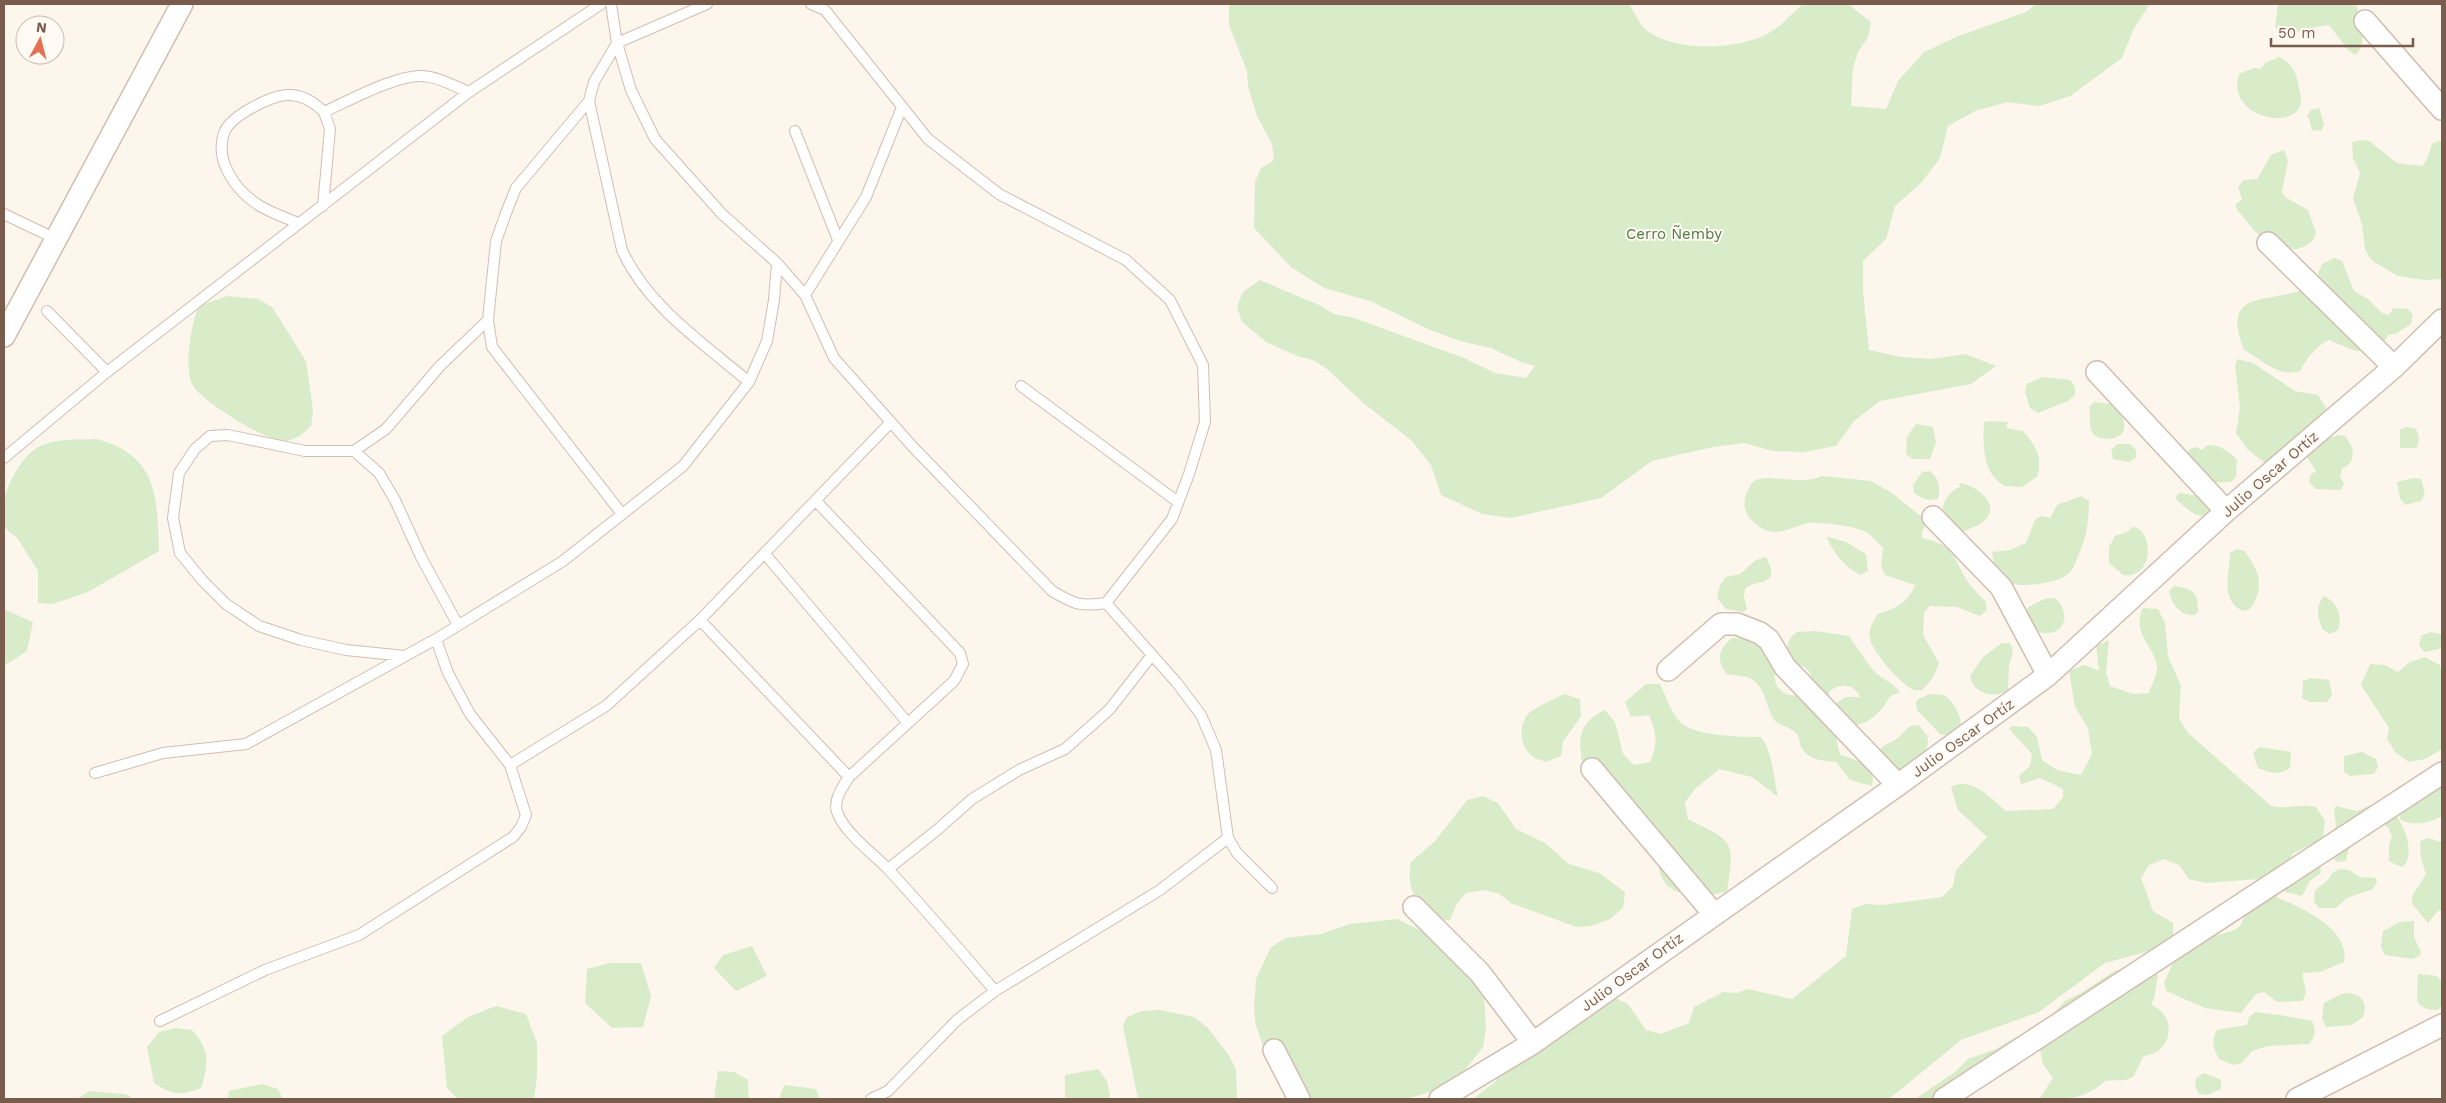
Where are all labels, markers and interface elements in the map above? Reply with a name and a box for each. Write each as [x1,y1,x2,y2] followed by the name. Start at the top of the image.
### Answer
[15,15,65,65] north arrow
[2271,15,2414,47] scale bar
[35,19,48,36] text: N
[2278,24,2315,42] text: 50 m
[1626,225,1722,243] park label: Cerro Ñemby
[2218,427,2322,521] street label: Julio Oscar Ortíz
[1908,695,2018,781] street label: Julio Oscar Ortíz
[1577,929,1687,1015] street label: Julio Oscar Ortíz

